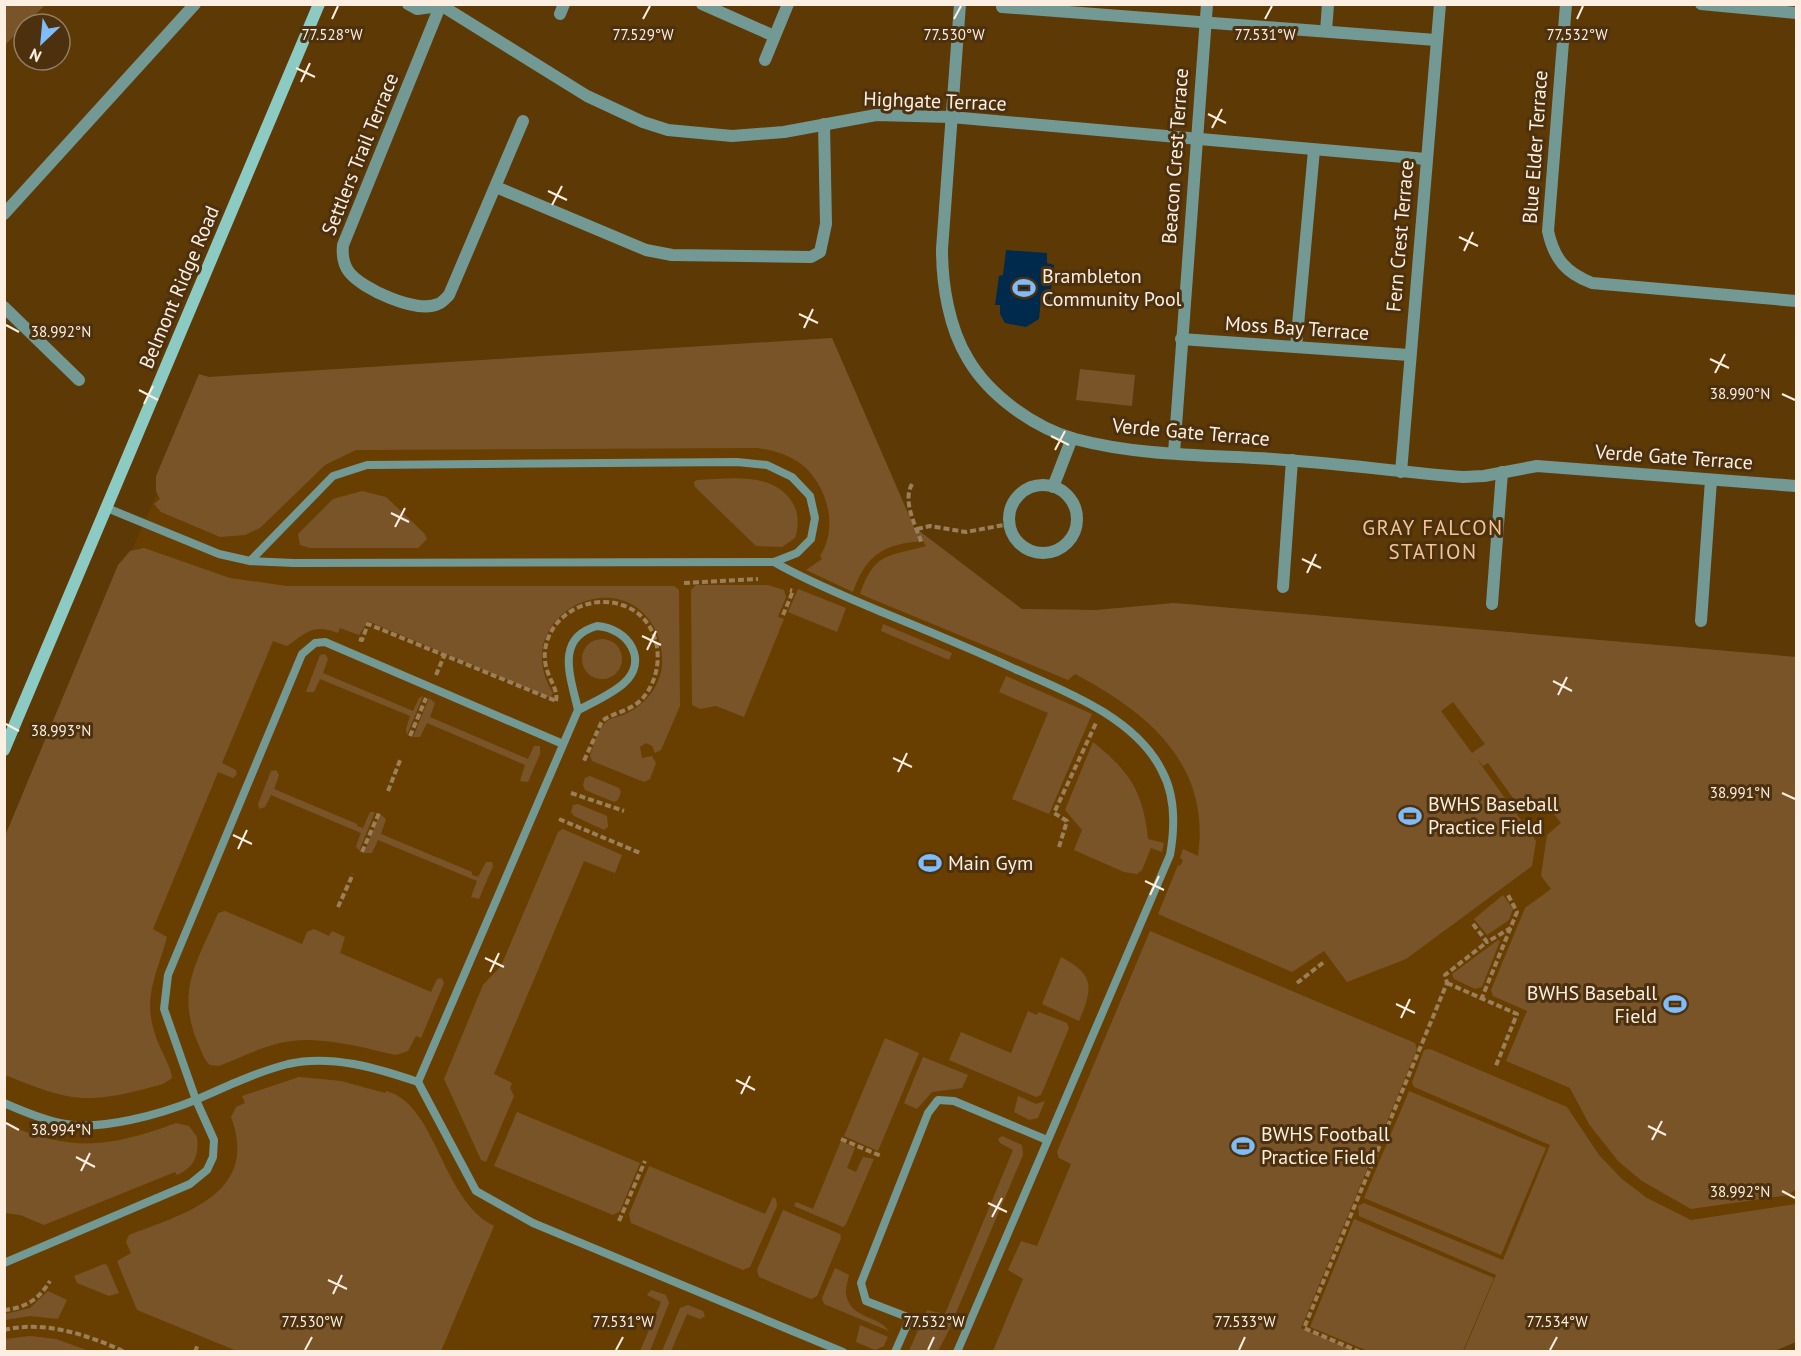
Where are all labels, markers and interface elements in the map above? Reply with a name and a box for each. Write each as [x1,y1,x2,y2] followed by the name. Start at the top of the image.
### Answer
[12,12,72,72] north arrow
[301,25,363,44] text: 77.528°W
[612,25,674,44] text: 77.529°W
[923,25,985,44] text: 77.530°W
[1234,25,1296,44] text: 77.531°W
[1546,25,1608,44] text: 77.532°W
[26,44,45,67] text: N
[1156,67,1194,245] street label: Beacon Crest Terrace
[316,69,404,239] street label: Settlers Trail Terrace
[1517,69,1553,225] street label: Blue Elder Terrace
[863,86,1007,116] street label: Highgate Terrace
[1380,159,1420,313] street label: Fern Crest Terrace
[133,202,225,372] street label: Belmont Ridge Road
[1042,263,1182,312] place label: Brambleton Community Pool
[1011,275,1037,301] sports icon: Brambleton Community Pool
[1224,310,1370,346] street label: Moss Bay Terrace
[31,322,91,341] text: 38.992°N
[1710,384,1770,403] text: 38.990°N
[1110,412,1271,452] street label: Verde Gate Terrace
[1593,438,1754,475] street label: Verde Gate Terrace
[1362,514,1504,565] district label: GRAY FALCON STATION
[31,721,91,740] text: 38.993°N
[1710,783,1770,802] text: 38.991°N
[1428,791,1558,840] place label: BWHS Baseball Practice Field
[1397,803,1423,829] sports icon: BWHS Baseball Practice Field
[917,850,943,876] sports icon: Main Gym
[948,850,1033,876] place label: Main Gym
[1527,980,1657,1029] place label: BWHS Baseball Field
[1662,991,1688,1017] sports icon: BWHS Baseball Field
[31,1120,91,1139] text: 38.994°N
[1261,1121,1390,1170] place label: BWHS Football Practice Field
[1230,1133,1256,1159] sports icon: BWHS Football Practice Field
[1710,1182,1770,1201] text: 38.992°N
[281,1312,343,1331] text: 77.530°W
[592,1312,654,1331] text: 77.531°W
[903,1312,965,1331] text: 77.532°W
[1214,1312,1276,1331] text: 77.533°W
[1526,1312,1588,1331] text: 77.534°W

